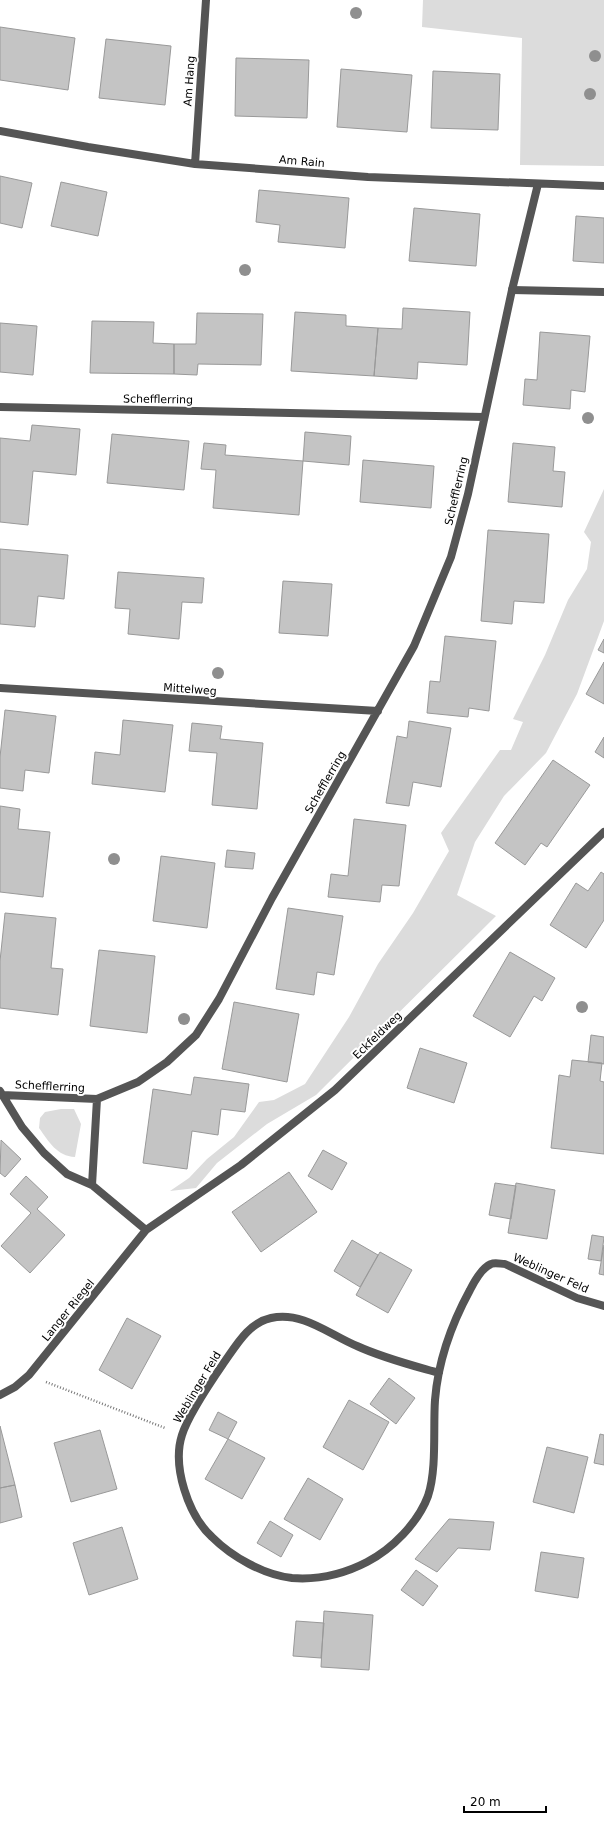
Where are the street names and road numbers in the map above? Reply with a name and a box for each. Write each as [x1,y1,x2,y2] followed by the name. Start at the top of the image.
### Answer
[181,55,198,107] street label: Am Hang
[279,153,325,170] street label: Am Rain
[123,392,193,407] street label: Schefflerring
[442,456,471,527] street label: Schefflerring
[163,681,217,698] street label: Mittelweg
[302,749,349,816] street label: Schefflerring
[350,1009,404,1062] street label: Eckfeldweg
[15,1078,85,1095] street label: Schefflerring
[511,1251,591,1296] street label: Weblinger Feld
[39,1277,97,1344] street label: Langer Riegel
[171,1349,224,1425] street label: Weblinger Feld

